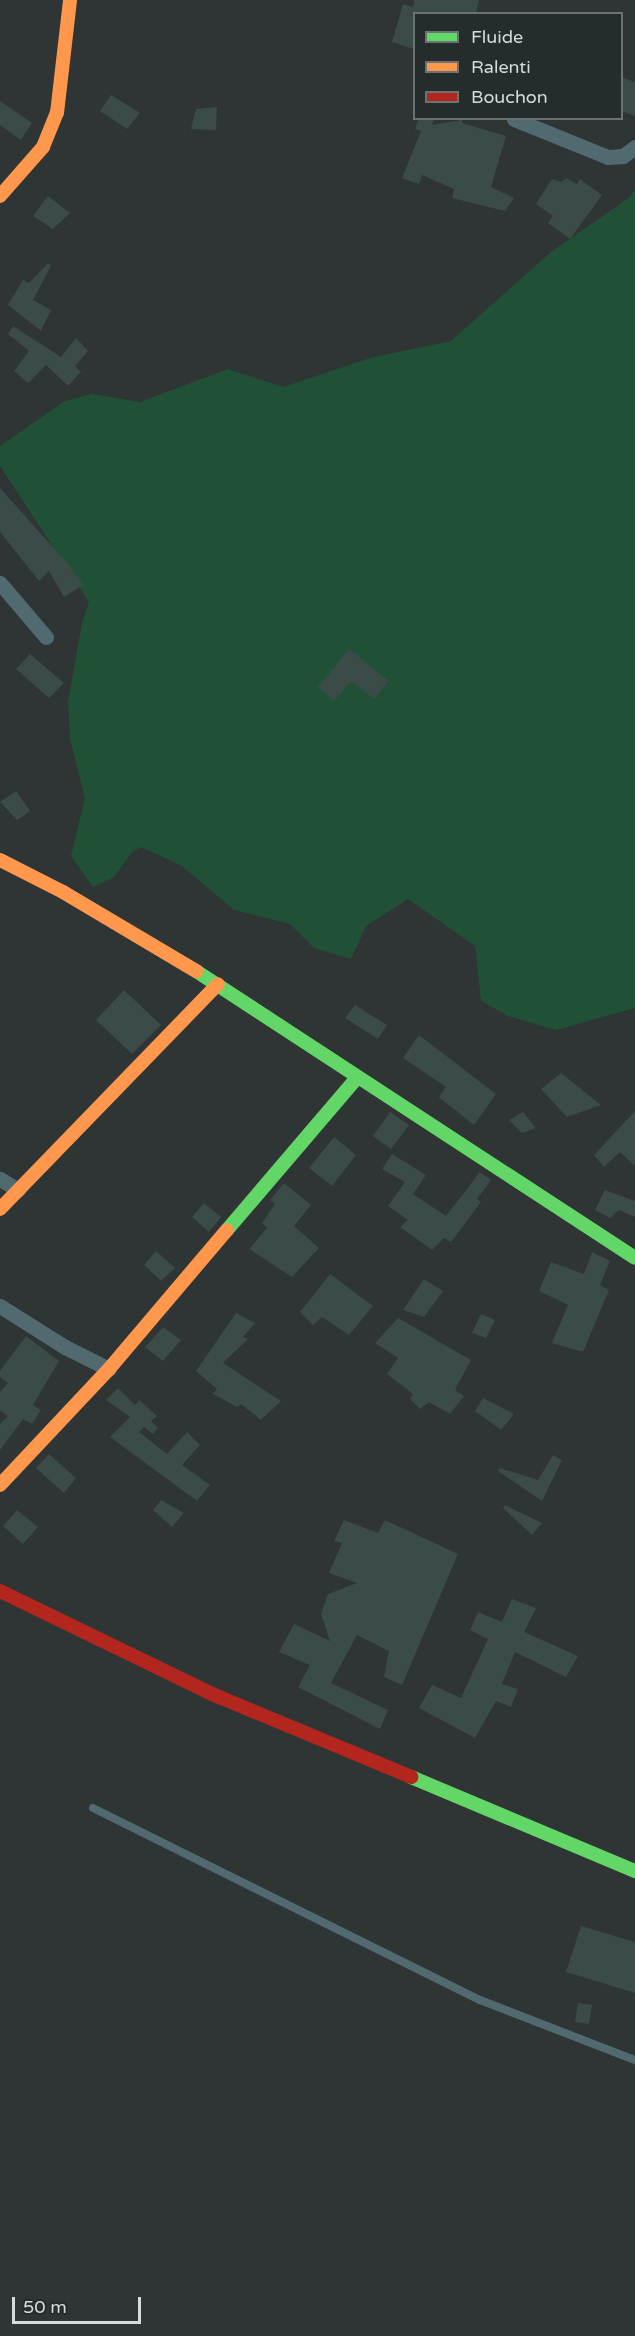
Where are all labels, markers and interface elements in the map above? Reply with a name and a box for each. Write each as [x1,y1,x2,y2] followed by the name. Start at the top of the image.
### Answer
[413,12,623,120] legend
[471,26,523,48] text: Fluide
[471,56,531,78] text: Ralenti
[471,86,548,108] text: Bouchon
[15,2285,144,2323] scale bar
[23,2296,67,2318] text: 50 m

